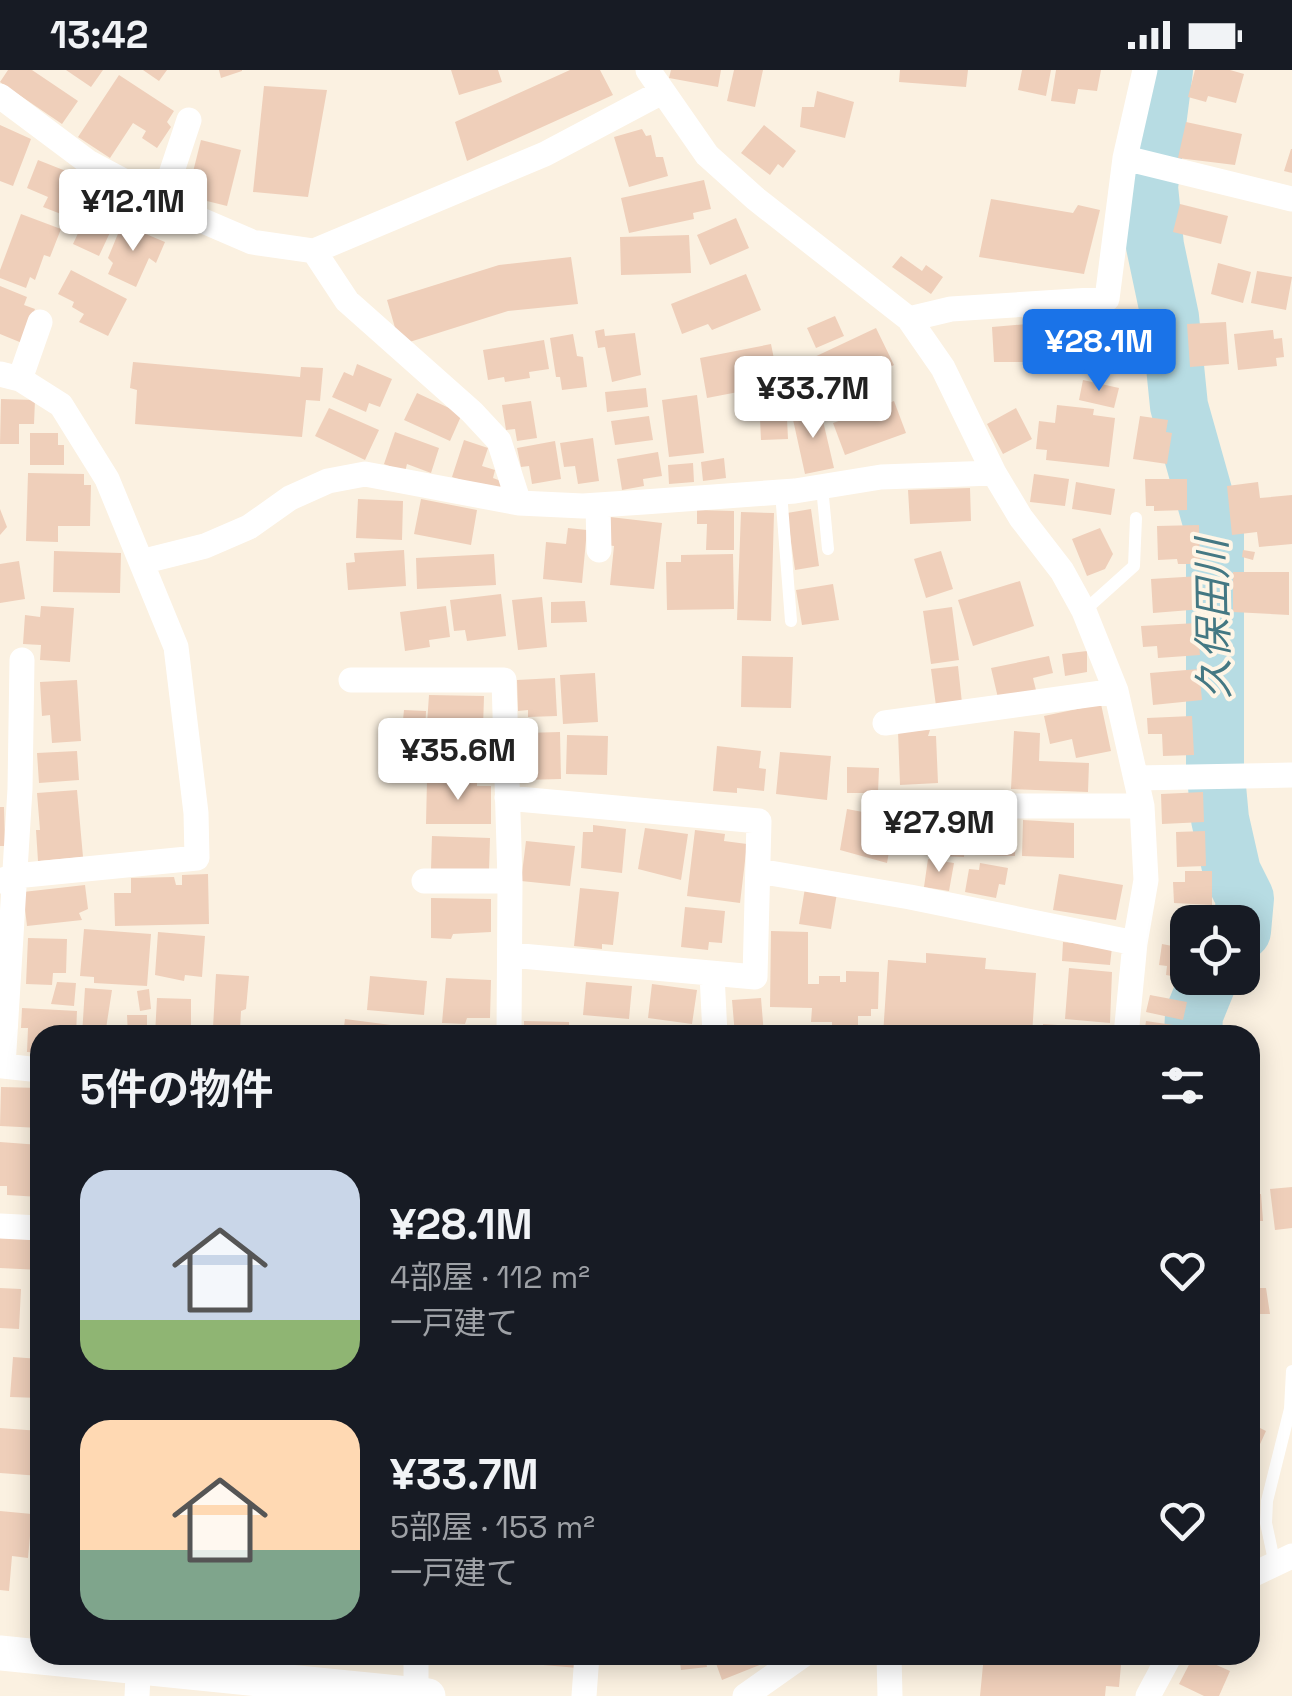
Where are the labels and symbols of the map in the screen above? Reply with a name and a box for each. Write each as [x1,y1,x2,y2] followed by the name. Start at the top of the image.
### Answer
[52,169,214,254] pin: ¥12.1M
[1018,309,1180,394] pin: ¥28.1M
[732,356,894,441] pin: ¥33.7M
[1187,535,1240,699] water label: 久保田川
[377,718,539,803] pin: ¥35.6M
[858,790,1020,875] pin: ¥27.9M

